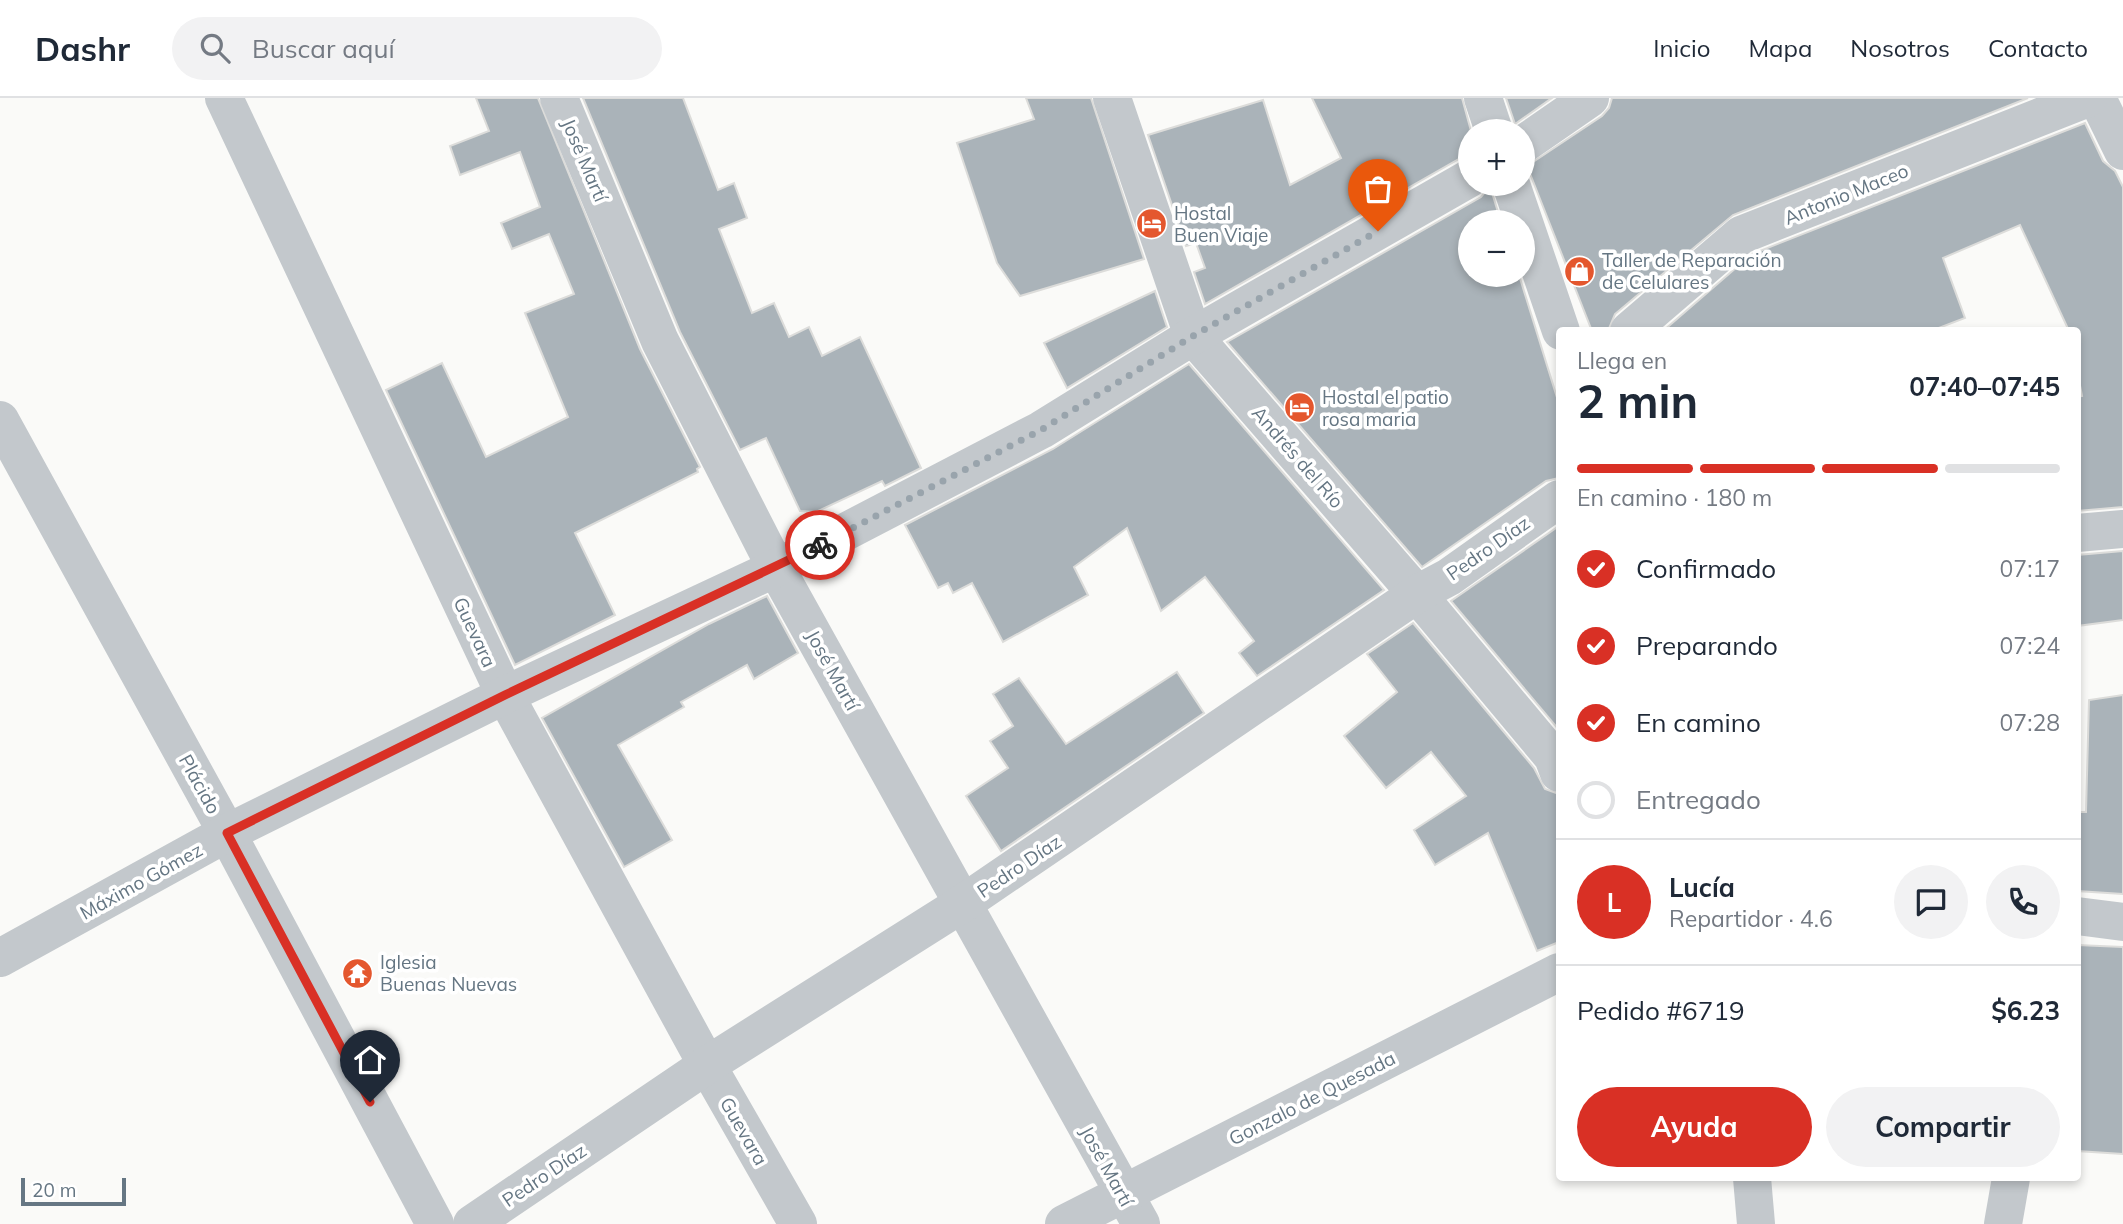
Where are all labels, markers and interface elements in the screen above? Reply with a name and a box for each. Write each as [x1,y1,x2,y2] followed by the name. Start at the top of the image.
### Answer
[172,17,662,80] search box
[35,28,130,69] text: Dashr
[196,29,234,67] icon: search
[252,32,395,65] text: Buscar aquí
[1653,33,1710,63] text: Inicio
[1748,33,1812,63] text: Mapa
[1850,33,1950,63] text: Nosotros
[1988,33,2088,63] text: Contacto
[557,115,614,207] street label: José Martí
[1458,119,1535,287] map controls
[1458,119,1535,196] button: +
[1780,158,1912,230] street label: Antonio Maceo
[1348,159,1408,231] pin
[1359,170,1397,208] icon: bag
[1174,201,1268,247] place label: Hostal Buen Viaje
[1134,207,1168,241] hotel icon: Hostal Buen Viaje
[1458,210,1535,287] button: −
[1602,248,1782,294] place label: Taller de Reparación de Celulares
[1562,254,1596,288] shop icon: Taller de Reparación de Celulares
[1577,346,1667,375] text: Llega en
[1909,370,2060,403] text: 07:40–07:45
[1577,372,1698,430] text: 2 min
[1322,385,1449,431] place label: Hostal el patio rosa maria
[1282,391,1316,425] hotel icon: Hostal el patio rosa maria
[1247,401,1349,513] street label: Andrés del Río
[1577,483,1772,512] text: En camino · 180 m
[785,510,855,580] courier
[1442,510,1534,585] street label: Pedro Díaz
[801,526,839,564] icon: bike
[1577,550,1615,588] icon: check
[1636,552,1776,585] text: Confirmado
[2000,554,2060,583] text: 07:17
[448,593,502,671] street label: Guevara
[801,626,866,716] street label: José Martí
[1577,627,1615,665] icon: check
[1636,629,1778,662] text: Preparando
[2000,631,2060,660] text: 07:24
[1577,704,1615,742] icon: check
[1636,706,1761,739] text: En camino
[2000,708,2060,737] text: 07:28
[174,750,226,818] street label: Plácido
[1636,783,1761,816] text: Entregado
[972,829,1066,903] street label: Pedro Díaz
[76,837,207,925] street label: Máximo Gómez
[1894,865,1968,939] button: chat
[1986,865,2060,939] button: phone
[1669,871,1735,904] text: Lucía
[1607,886,1621,919] text: L
[1669,904,1833,933] text: Repartidor · 4.6
[380,950,517,996] place label: Iglesia Buenas Nuevas
[340,956,374,990] temple icon: Iglesia Buenas Nuevas
[1577,994,1745,1027] text: Pedido #6719
[1991,994,2060,1027] text: $6.23
[340,1030,400,1102] pin
[351,1041,389,1079] icon: home
[1225,1046,1399,1150] street label: Gonzalo de Quesada
[1577,1087,1812,1167] button: Ayuda
[1826,1087,2060,1167] button: Compartir
[715,1093,773,1169] street label: Guevara
[1075,1122,1140,1212] street label: José Martí
[497,1138,591,1212] street label: Pedro Díaz
[21,1175,126,1207] scale bar
[32,1178,76,1202] text: 20 m

